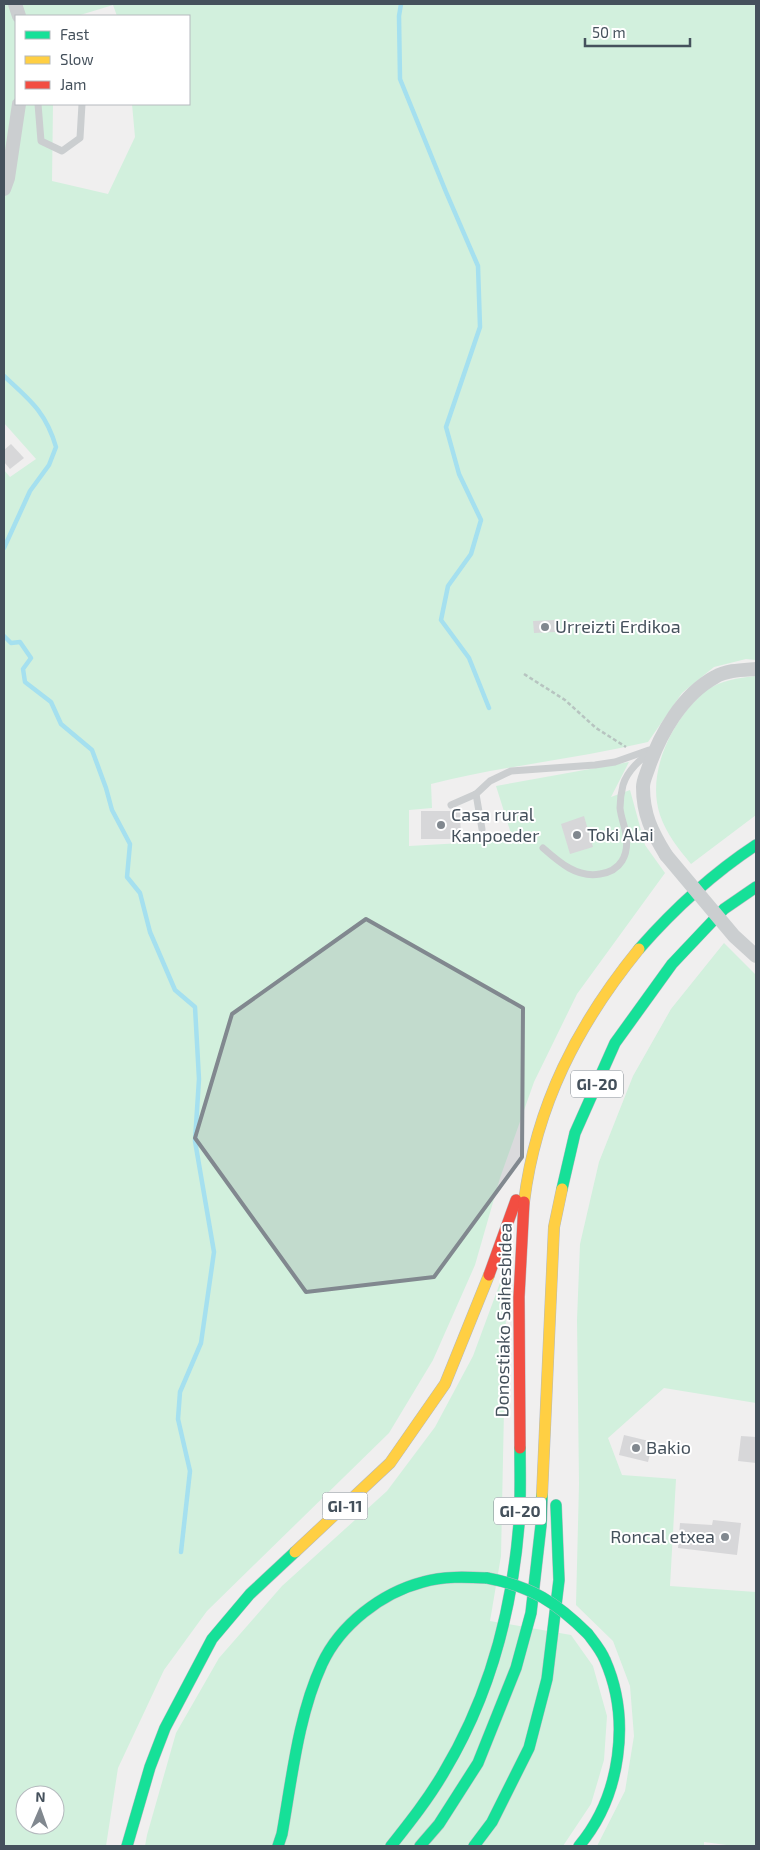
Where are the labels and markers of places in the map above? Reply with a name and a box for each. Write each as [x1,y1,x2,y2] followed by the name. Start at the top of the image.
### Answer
[555,615,681,637] place label: Urreizti Erdikoa
[539,621,551,633] marker: Urreizti Erdikoa
[451,803,540,846] place label: Casa rural Kanpoeder
[435,819,447,831] marker: Casa rural Kanpoeder
[587,823,654,845] place label: Toki Alai
[571,829,583,841] marker: Toki Alai
[646,1436,691,1458] place label: Bakio
[630,1442,642,1454] marker: Bakio
[610,1525,715,1547] place label: Roncal etxea
[719,1531,731,1543] marker: Roncal etxea

